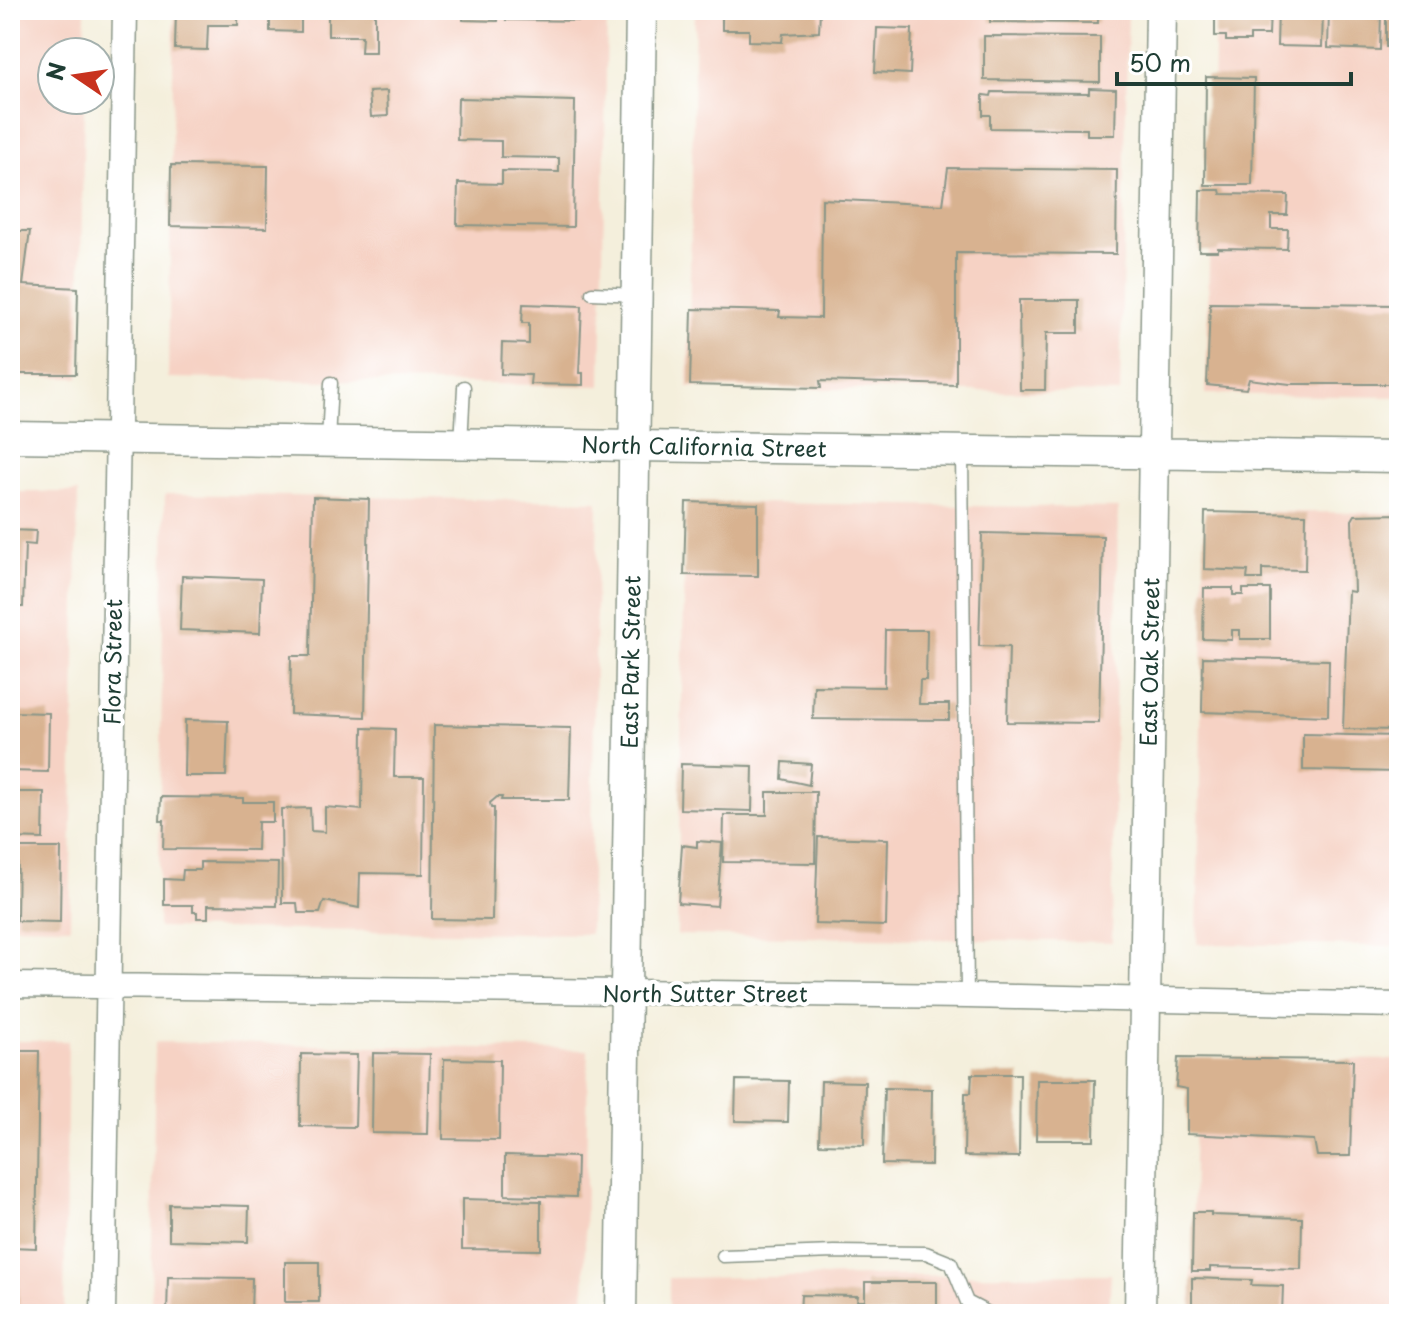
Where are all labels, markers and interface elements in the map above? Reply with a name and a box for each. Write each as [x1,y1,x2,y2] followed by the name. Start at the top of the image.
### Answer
[36,36,116,116] north arrow
[1117,36,1351,86] scale bar
[1129,44,1191,80] text: 50 m
[37,59,73,83] text: N
[581,427,827,464] street label: North California Street
[611,575,648,749] street label: East Park Street
[1131,577,1166,747] street label: East Oak Street
[94,599,129,725] street label: Flora Street
[602,976,808,1009] street label: North Sutter Street

